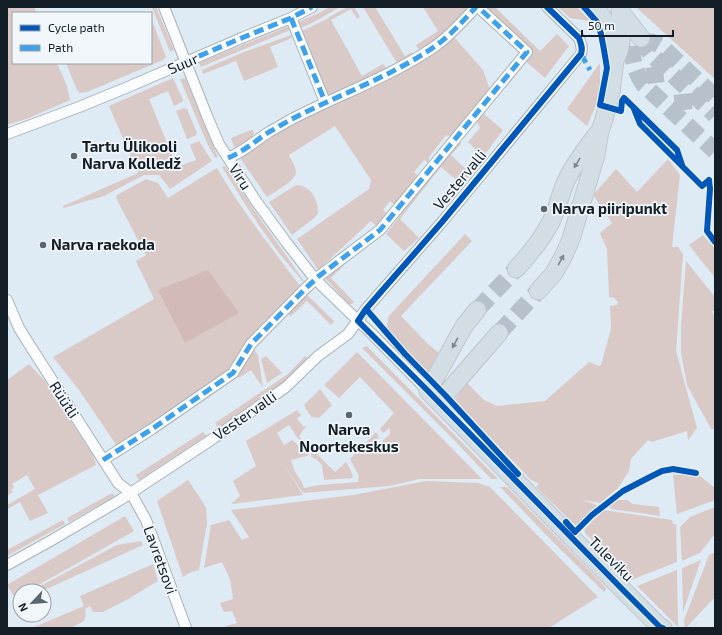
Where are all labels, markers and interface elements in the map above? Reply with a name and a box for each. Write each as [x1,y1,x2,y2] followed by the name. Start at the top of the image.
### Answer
[12,12,152,64] legend
[582,12,673,38] scale bar
[588,18,615,32] text: 50 m
[48,20,105,34] text: Cycle path
[48,40,73,54] text: Path
[165,49,201,78] street label: Suur
[82,137,181,172] place label: Tartu Ülikooli Narva Kolledž
[429,146,490,213] street label: Vestervalli
[69,151,79,161] marker: Tartu Ülikooli Narva Kolledž
[573,158,581,168] one-way arrow
[226,160,256,193] street label: Viru
[552,199,667,217] place label: Narva piiripunkt
[539,204,549,214] marker: Narva piiripunkt
[51,235,155,253] place label: Narva raekoda
[38,240,48,250] marker: Narva raekoda
[558,254,565,266] one-way arrow
[451,337,458,348] one-way arrow
[46,378,83,421] street label: Rüütli
[209,387,279,443] street label: Vestervalli
[344,410,354,420] marker: Narva Noortekeskus
[299,420,399,455] place label: Narva Noortekeskus
[140,523,182,596] street label: Lavretsovi
[585,532,638,585] street label: Tuleviku
[12,583,52,623] north arrow
[15,601,30,614] text: N

